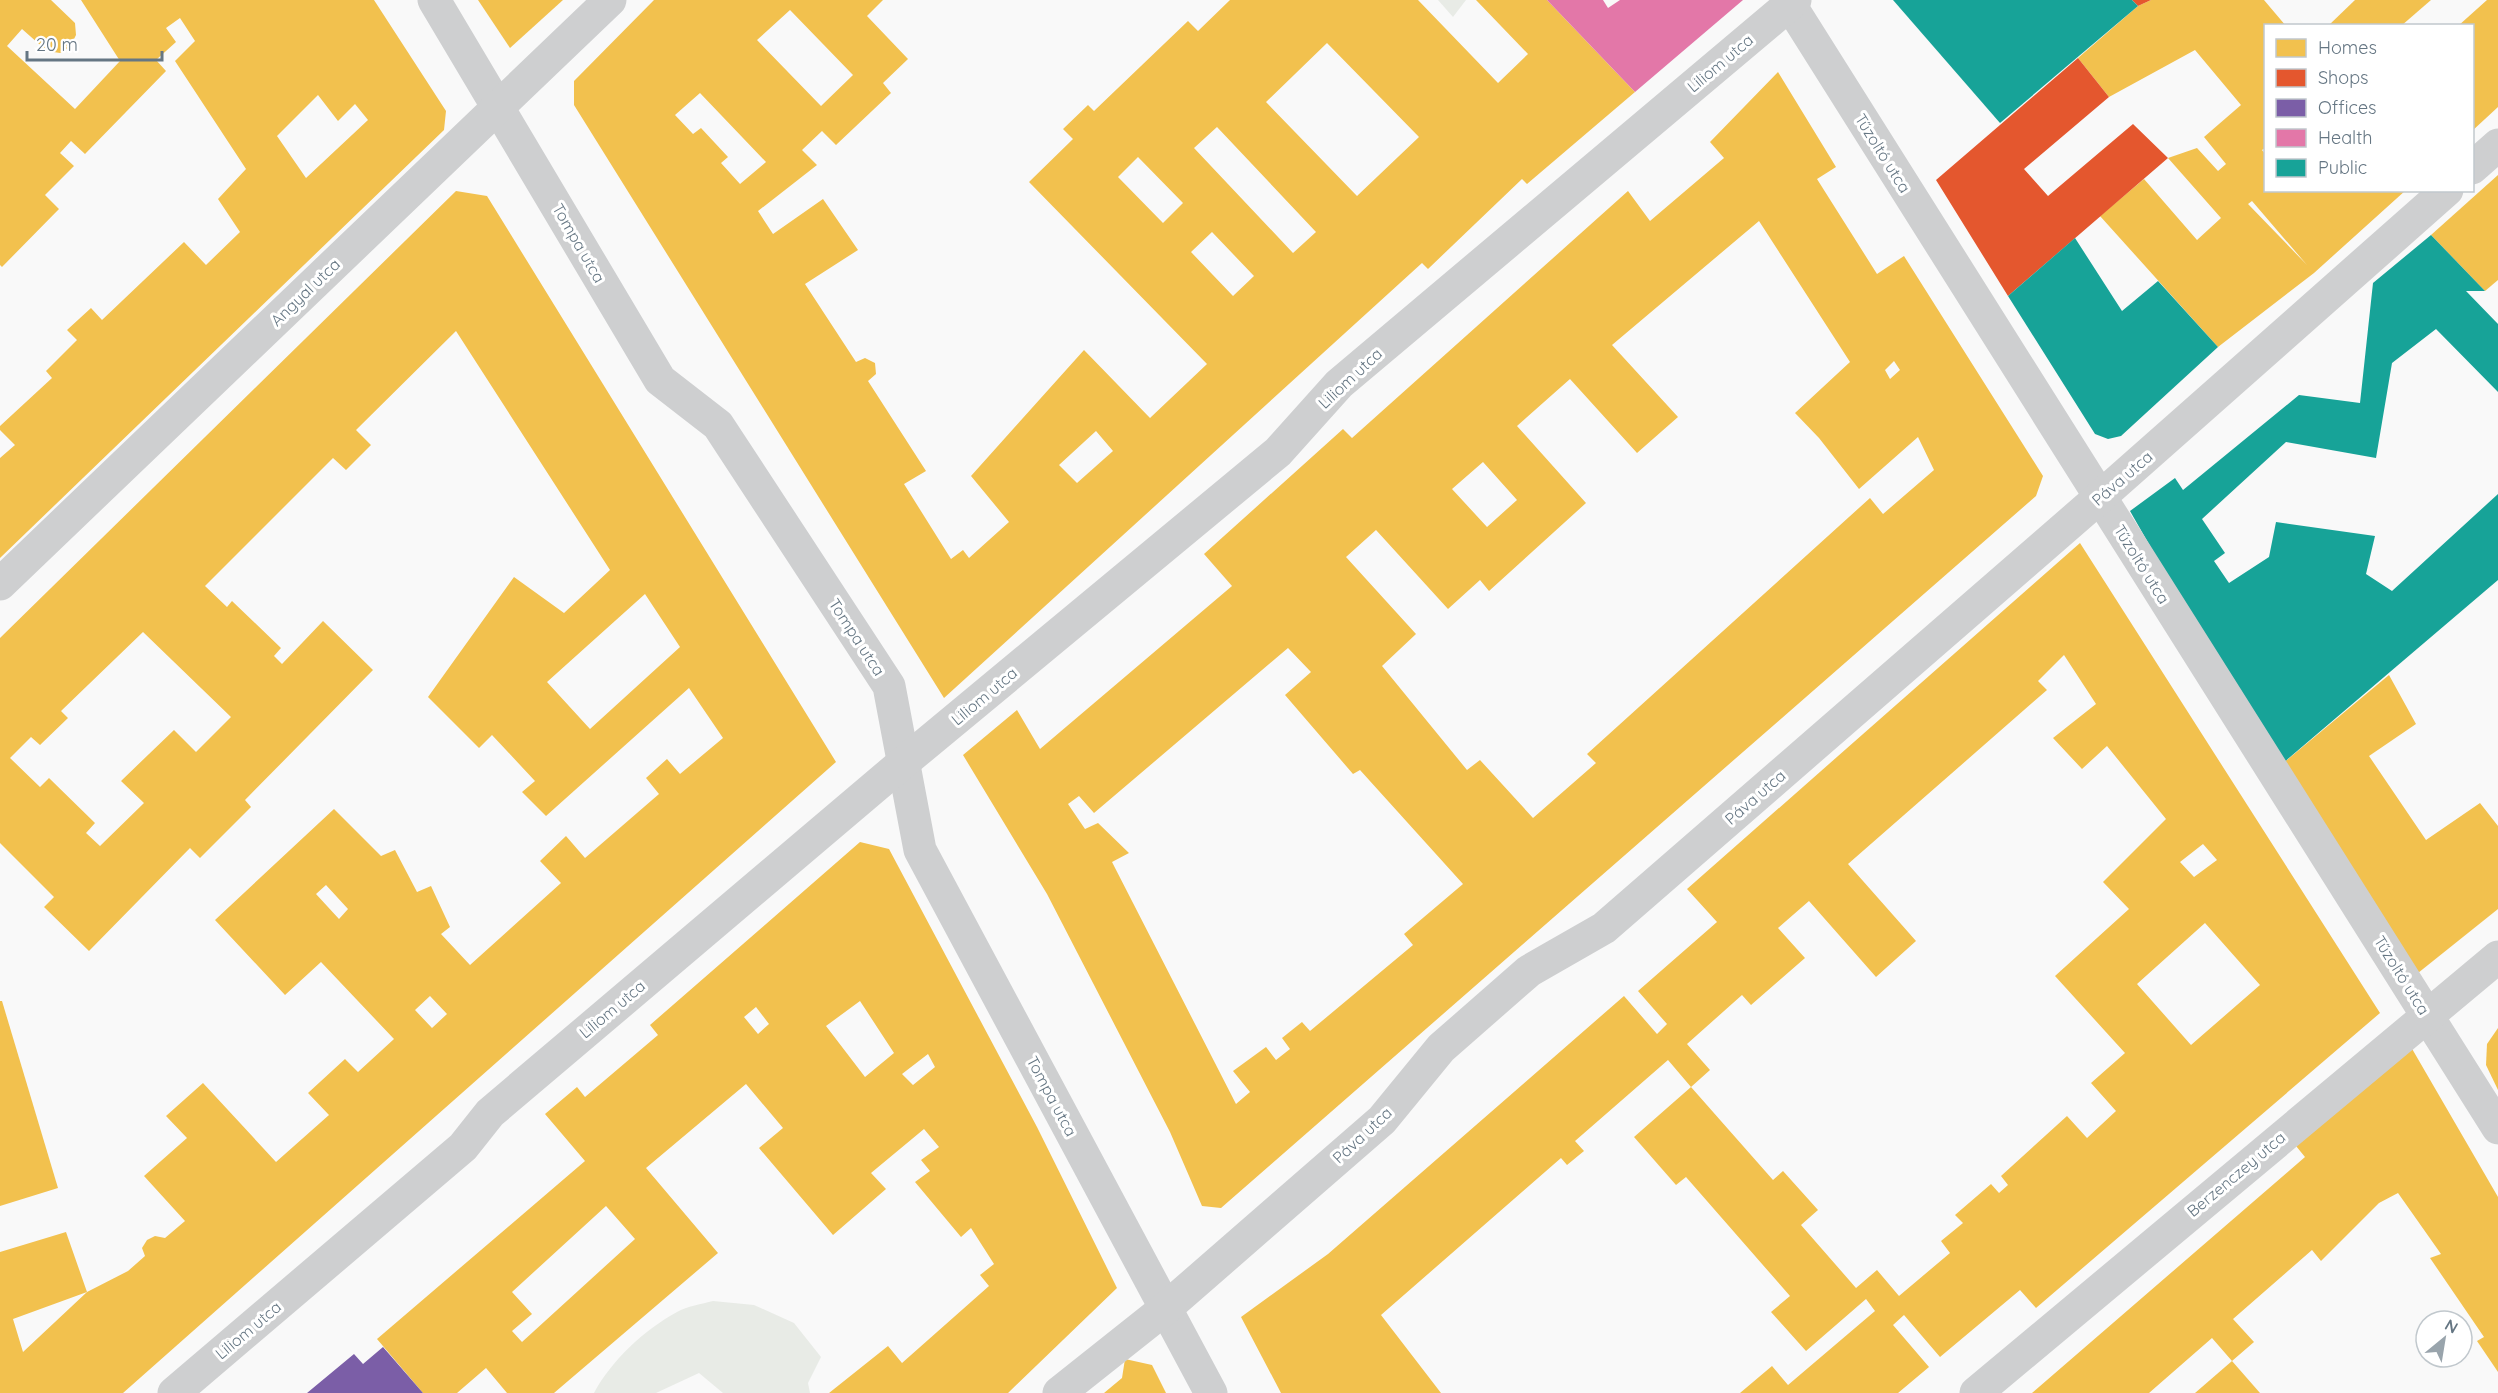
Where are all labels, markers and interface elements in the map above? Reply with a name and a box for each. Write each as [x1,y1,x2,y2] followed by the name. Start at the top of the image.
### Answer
[27,24,162,62] scale bar
[2264,24,2474,192] legend
[1683,30,1757,96] street label: Liliom utca
[36,33,78,56] text: 20 m
[2318,36,2377,59] text: Homes
[2318,66,2369,89] text: Shops
[2318,96,2377,119] text: Offices
[1851,110,1915,196] street label: Tűzoltó utca
[2318,126,2373,149] text: Health
[2318,156,2367,179] text: Public
[548,200,610,286] street label: Tompa utca
[266,254,344,330] street label: Angyal utca
[1314,343,1386,413] street label: Liliom utca
[2088,446,2156,510] street label: Páva utca
[2110,521,2174,607] street label: Tűzoltó utca
[825,595,889,679] street label: Tompa utca
[947,663,1021,729] street label: Liliom utca
[1721,765,1789,829] street label: Páva utca
[2370,932,2434,1018] street label: Tűzoltó utca
[575,976,649,1042] street label: Liliom utca
[1022,1052,1082,1140] street label: Tompa utca
[1328,1102,1396,1168] street label: Páva utca
[2183,1127,2289,1221] street label: Berzenczey utca
[211,1297,285,1363] street label: Liliom utca
[2414,1309,2474,1369] north arrow
[2441,1314,2462,1338] text: N

